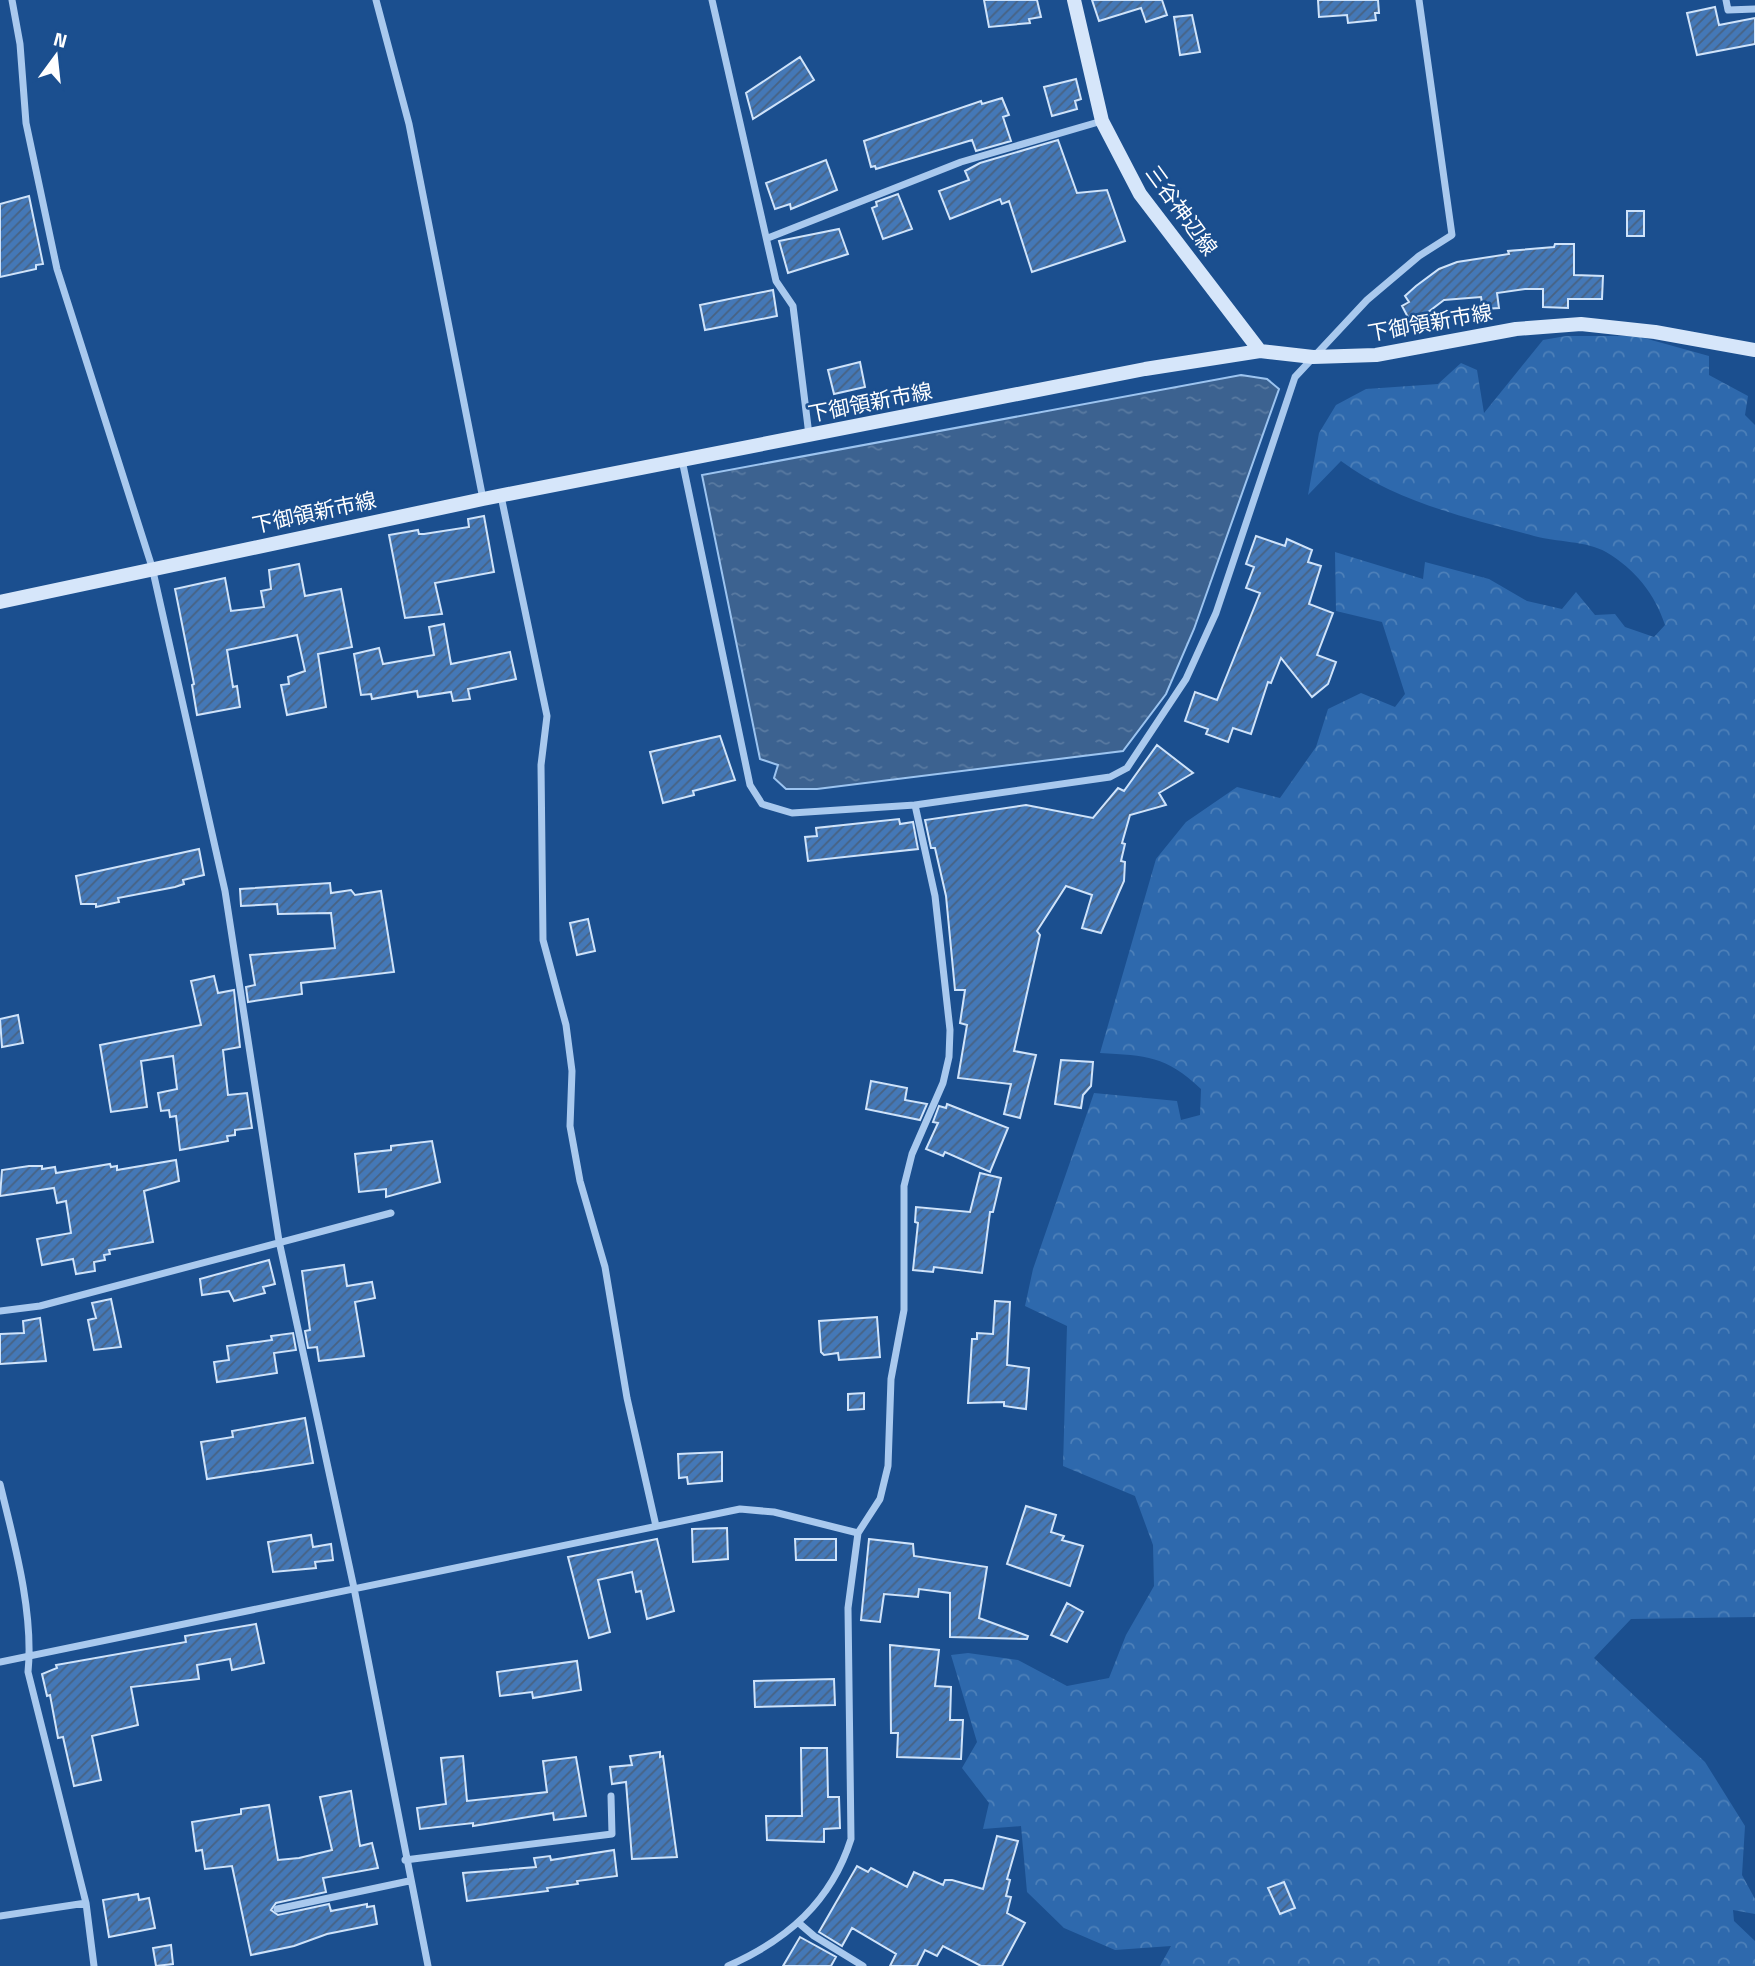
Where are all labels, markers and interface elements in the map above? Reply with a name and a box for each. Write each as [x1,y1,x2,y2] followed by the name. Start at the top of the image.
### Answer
[21,21,91,91] north arrow
[50,23,71,55] text: N
[1138,158,1226,262] street label: 三谷神辺線
[1365,295,1495,349] street label: 下御領新市線
[805,374,935,430] street label: 下御領新市線
[249,483,379,541] street label: 下御領新市線

